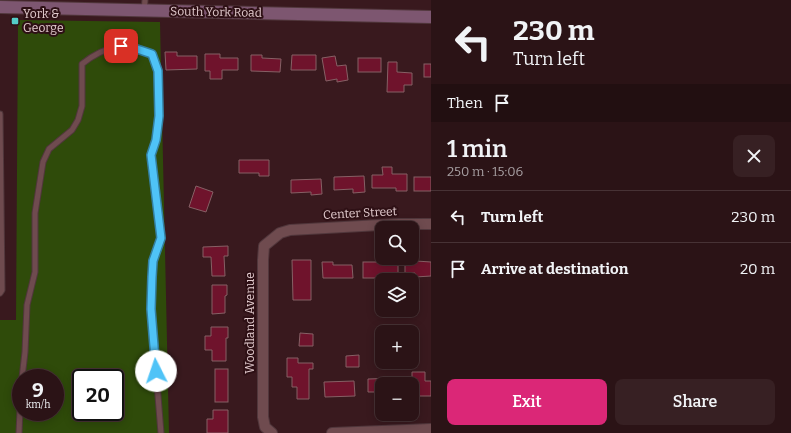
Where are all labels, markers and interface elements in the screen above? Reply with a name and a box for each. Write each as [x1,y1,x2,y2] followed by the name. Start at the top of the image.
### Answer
[170,4,262,20] street label: South York Road
[23,7,63,35] place label: York & George
[513,14,594,47] text: 230 m
[10,16,20,26] marker: York & George
[447,16,499,68] icon: left
[104,29,138,63] pin
[110,35,132,57] icon: arrive
[513,48,585,70] text: Turn left
[491,92,513,114] icon: arrive
[447,94,483,112] text: Then
[447,135,507,163] text: 1 min
[733,135,775,177] button: close
[447,164,523,179] text: 250 m · 15:06
[323,204,398,222] street label: Center Street
[447,206,469,228] icon: left
[481,208,543,226] text: Turn left
[731,208,775,226] text: 230 m
[375,221,419,421] map controls
[375,221,419,265] button: search
[447,258,469,280] icon: arrive
[481,260,628,278] text: Arrive at destination
[740,260,775,278] text: 20 m
[243,272,257,374] street label: Woodland Avenue
[375,273,419,317] button: layers
[375,325,419,369] button: +
[135,350,177,392] position arrow
[72,369,124,421] speed limit sign: 20
[375,377,419,421] button: −
[32,378,44,402] text: 9
[447,379,607,425] button: Exit
[615,379,775,425] button: Share
[26,399,50,411] text: km/h

